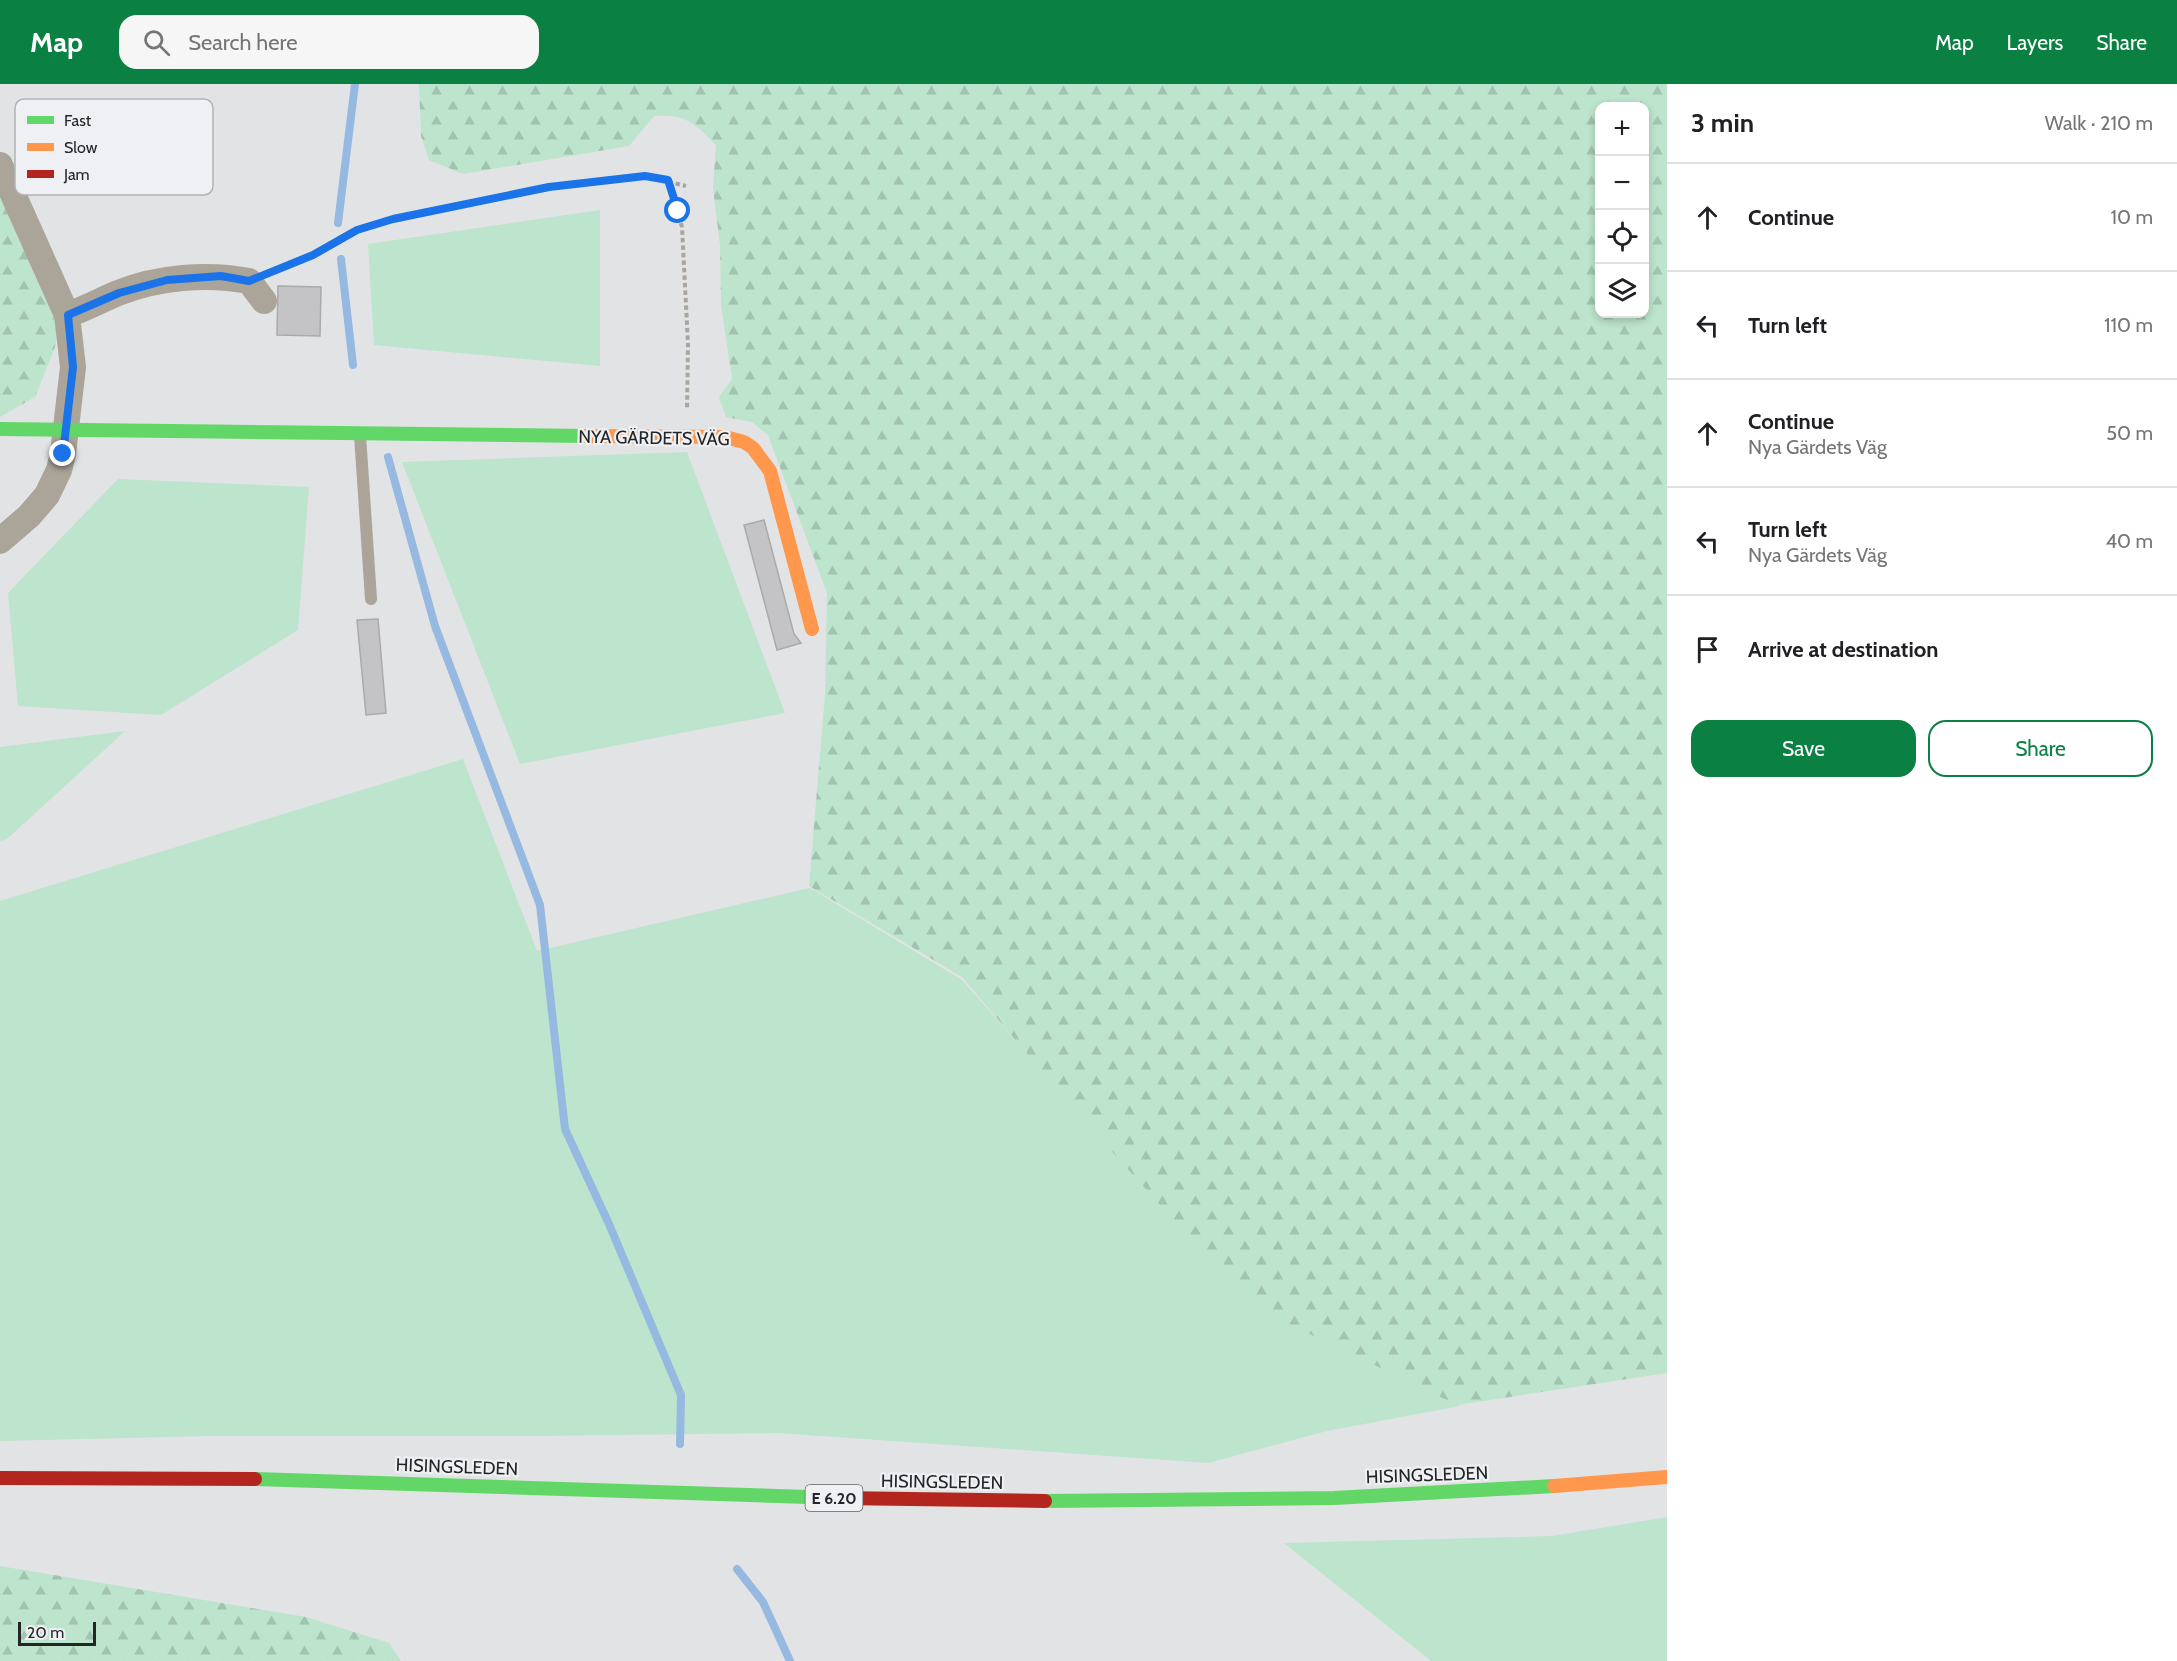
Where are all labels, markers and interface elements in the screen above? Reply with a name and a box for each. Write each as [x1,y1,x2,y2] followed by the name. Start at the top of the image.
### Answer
[119,15,539,69] search box
[30,25,83,59] text: Map
[140,26,173,59] icon: search
[188,29,297,56] text: Search here
[1935,30,1974,55] text: Map
[2007,30,2063,55] text: Layers
[2096,30,2147,55] text: Share
[15,99,213,195] legend
[1595,102,1649,318] map controls
[1595,102,1649,156] button: +
[1691,107,1754,139] text: 3 min
[64,111,92,130] text: Fast
[2045,111,2153,135] text: Walk · 210 m
[64,138,98,157] text: Slow
[1595,156,1649,210] button: −
[63,165,90,184] text: Jam
[664,197,690,223] route start
[1691,201,1724,234] icon: ahead
[1748,204,1834,231] text: Continue
[2110,205,2153,229] text: 10 m
[1595,210,1649,264] button: locate
[1595,264,1649,318] button: layers
[1691,309,1724,342] icon: left
[1748,312,1827,339] text: Turn left
[2104,313,2153,337] text: 110 m
[1748,408,1834,435] text: Continue
[1691,417,1724,450] icon: ahead
[2106,421,2153,445] text: 50 m
[578,426,730,450] street label: NYA GÄRDETS VÄG
[1748,435,1887,459] text: Nya Gärdets Väg
[49,440,75,466] route end
[1748,516,1827,543] text: Turn left
[1691,525,1724,558] icon: left
[2105,529,2153,553] text: 40 m
[1748,543,1887,567] text: Nya Gärdets Väg
[1691,633,1724,666] icon: arrive
[1748,636,1938,663] text: Arrive at destination
[1691,720,1916,777] button: Save
[1928,720,2153,777] button: Share
[395,1454,519,1480] street label: HISINGSLEDEN
[1365,1462,1489,1488] street label: HISINGSLEDEN
[881,1470,1003,1494] street label: HISINGSLEDEN
[806,1485,862,1511] road number: E 6.20
[18,1619,96,1646] scale bar
[27,1623,64,1642] text: 20 m

